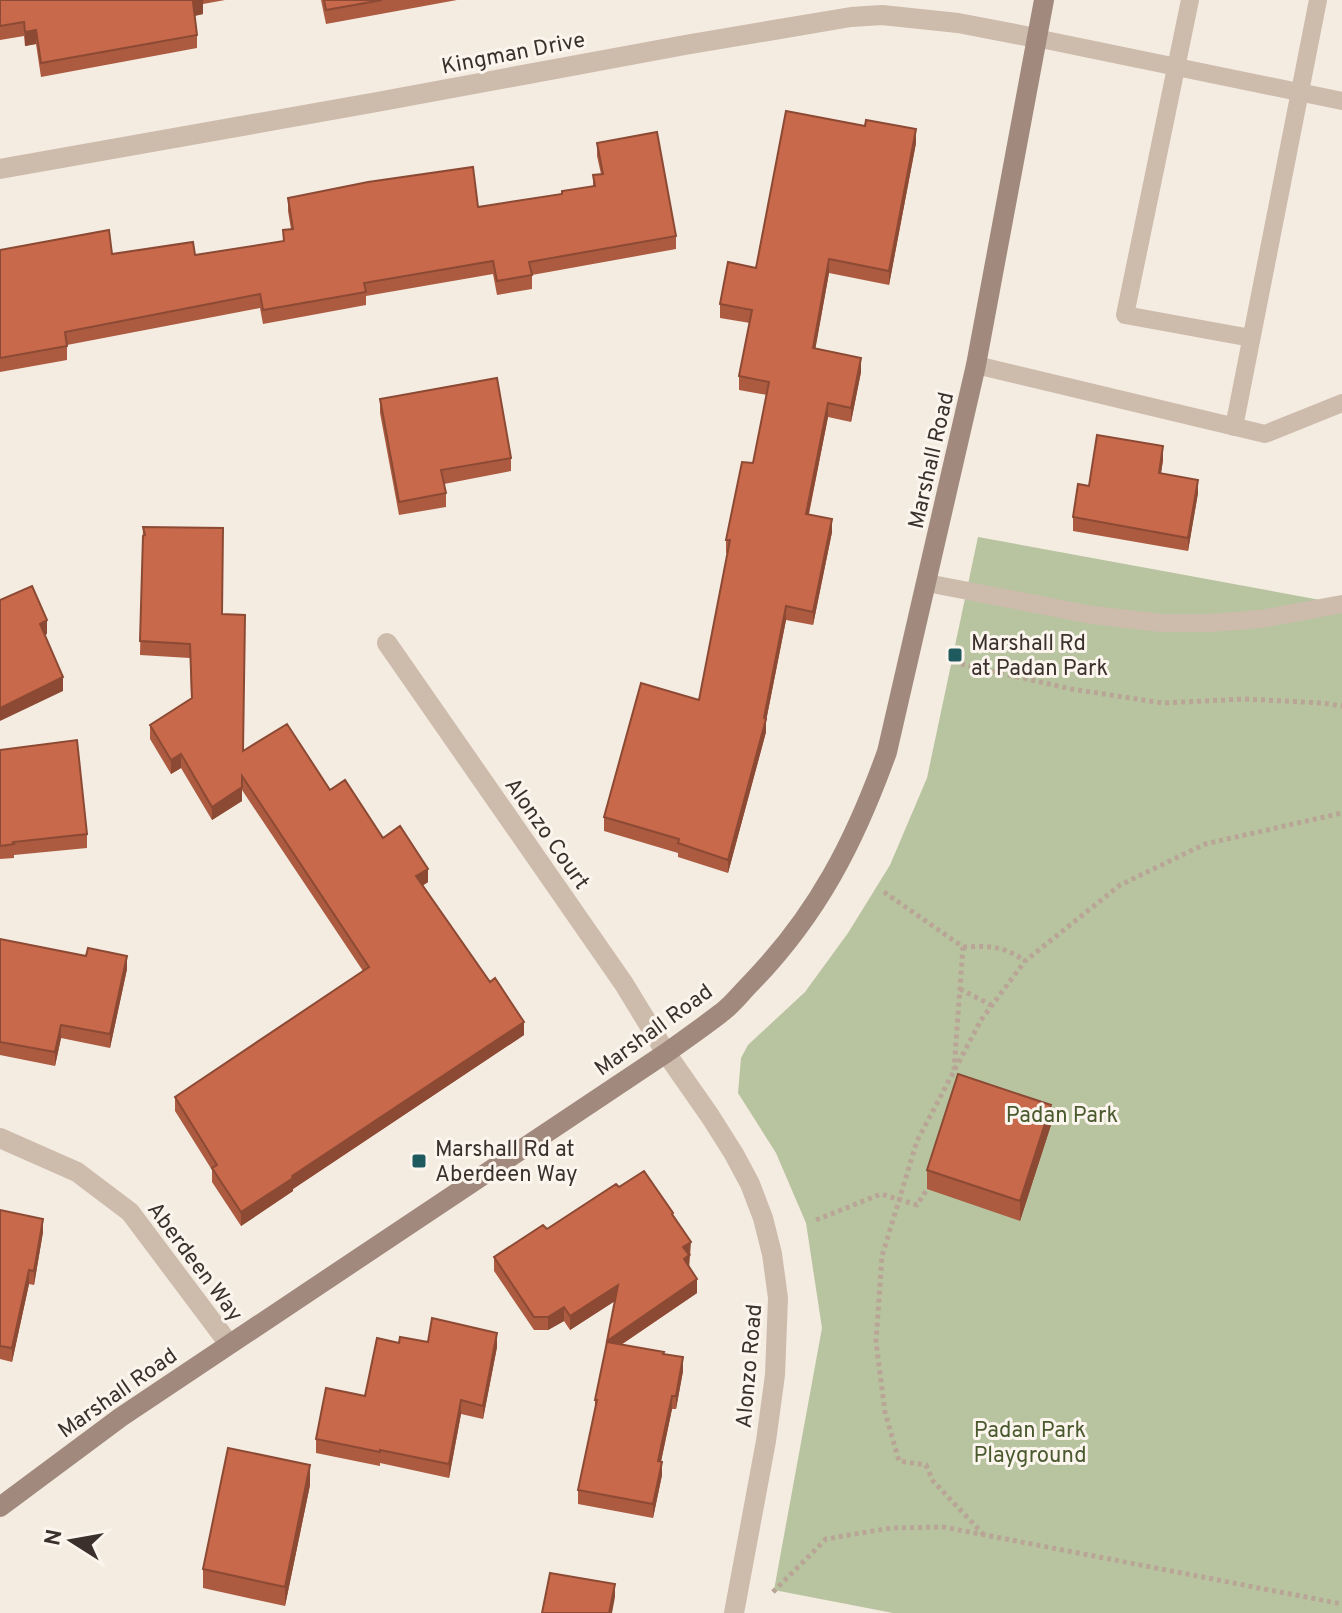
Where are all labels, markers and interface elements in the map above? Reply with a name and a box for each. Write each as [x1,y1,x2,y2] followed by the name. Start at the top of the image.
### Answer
[439,27,588,82] street label: Kingman Drive
[904,390,961,531] street label: Marshall Road
[971,631,1108,683] place label: Marshall Rd at Padan Park
[946,646,964,664] marker: Marshall Rd at Padan Park
[498,773,594,895] street label: Alonzo Court
[590,979,719,1083] street label: Marshall Road
[1006,1103,1118,1130] park label: Padan Park
[435,1137,578,1189] place label: Marshall Rd at Aberdeen Way
[410,1152,428,1170] marker: Marshall Rd at Aberdeen Way
[140,1197,248,1328] street label: Aberdeen Way
[732,1303,769,1429] street label: Alonzo Road
[54,1343,183,1445] street label: Marshall Road
[973,1418,1087,1470] park label: Padan Park Playground
[32,1501,112,1581] north arrow
[40,1527,70,1548] text: N

